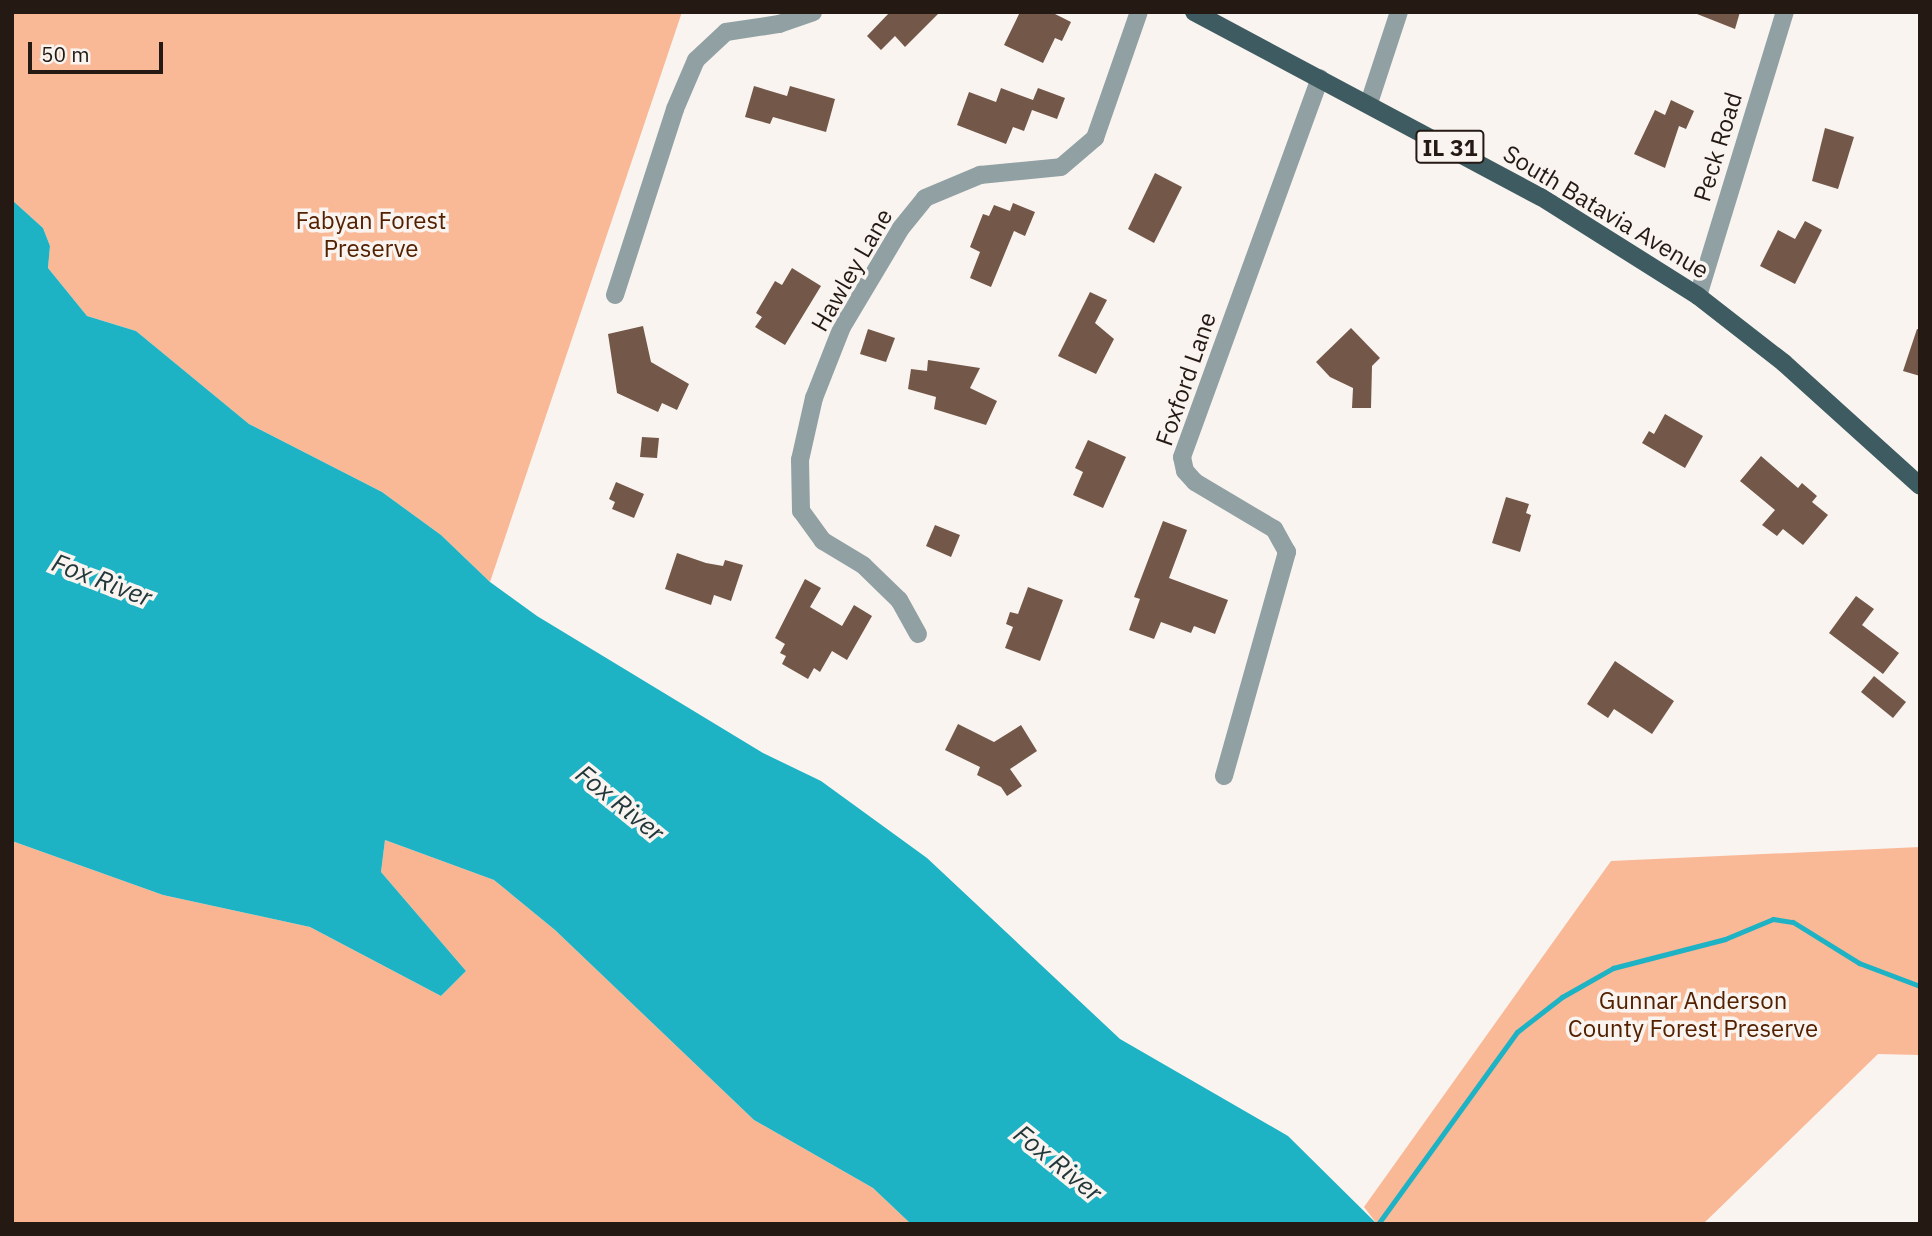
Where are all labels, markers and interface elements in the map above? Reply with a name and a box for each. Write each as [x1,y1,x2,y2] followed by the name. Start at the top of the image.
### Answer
[32,28,166,72] scale bar
[41,40,90,68] text: 50 m
[1688,89,1748,205] street label: Peck Road
[1415,128,1485,166] road number: IL 31
[1498,139,1714,285] street label: South Batavia Avenue
[805,203,899,337] street label: Hawley Lane
[296,207,446,263] park label: Fabyan Forest Preserve
[1150,309,1222,449] street label: Foxford Lane
[48,547,156,613] water label: Fox River
[570,758,670,848] water label: Fox River
[1568,987,1818,1043] park label: Gunnar Anderson County Forest Preserve
[1008,1118,1108,1208] water label: Fox River

